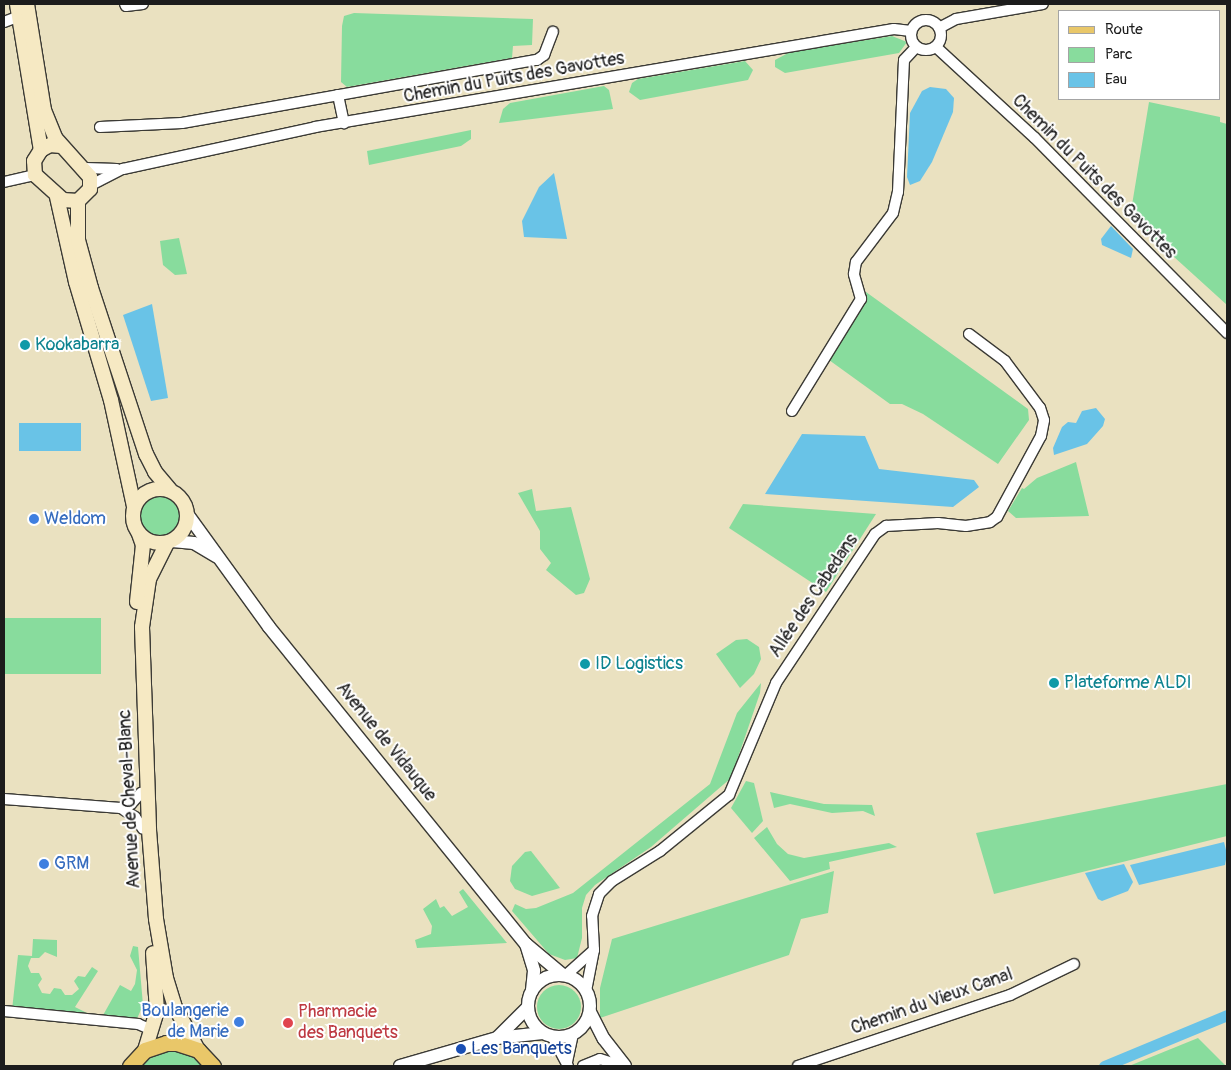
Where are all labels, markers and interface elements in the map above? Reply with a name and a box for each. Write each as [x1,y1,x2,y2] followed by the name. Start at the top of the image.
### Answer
[1058,10,1221,100] legend
[1105,20,1143,39] text: Route
[1105,45,1133,64] text: Parc
[402,48,626,108] street label: Chemin du Puits des Gavottes
[1105,70,1127,89] text: Eau
[1007,90,1181,264] street label: Chemin du Puits des Gavottes
[35,334,119,356] place label: Kookabarra
[19,339,31,351] marker: Kookabarra
[44,508,106,530] place label: Weldom
[28,513,40,525] marker: Weldom
[765,530,863,662] street label: Allée des Cabedans
[595,653,683,675] place label: ID Logistics
[579,658,591,670] marker: ID Logistics
[1064,672,1191,694] place label: Plateforme ALDI
[1048,677,1060,689] marker: Plateforme ALDI
[331,678,441,806] street label: Avenue de Vidauque
[115,709,145,889] street label: Avenue de Cheval-Blanc
[54,853,89,875] place label: GRM
[38,858,50,870] marker: GRM
[848,964,1016,1040] street label: Chemin du Vieux Canal
[141,1001,229,1044] place label: Boulangerie de Marie
[298,1002,398,1044] place label: Pharmacie des Banquets
[233,1016,245,1028] marker: Boulangerie de Marie
[282,1017,294,1029] marker: Pharmacie des Banquets
[471,1038,572,1060] place label: Les Banquets
[455,1043,467,1055] marker: Les Banquets

